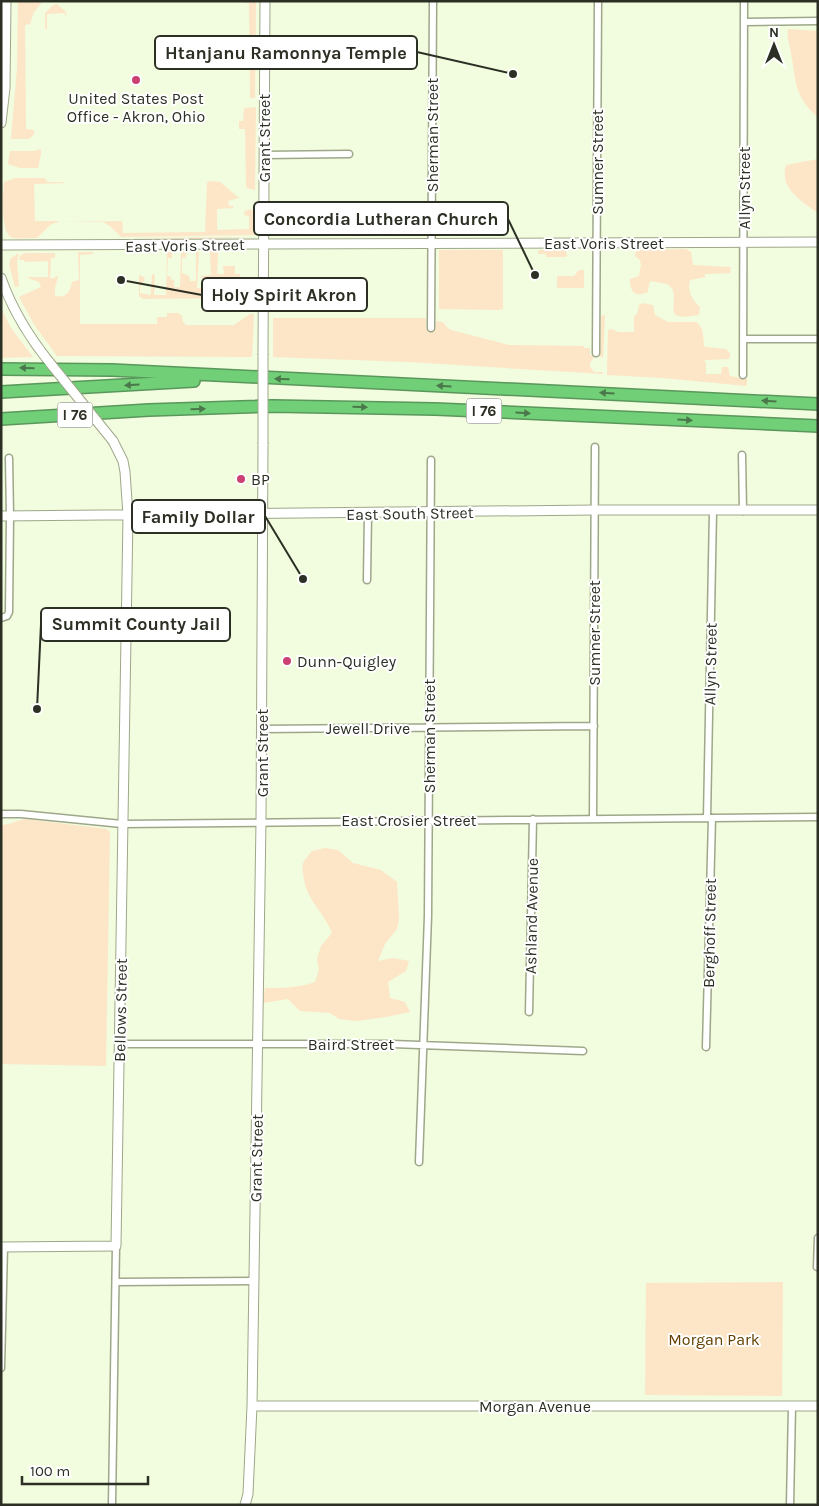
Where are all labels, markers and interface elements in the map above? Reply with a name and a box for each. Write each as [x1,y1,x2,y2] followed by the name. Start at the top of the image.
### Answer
[749,20,799,70] north arrow
[769,24,779,41] text: N
[155,36,417,69] callout: Htanjanu Ramonnya Temple
[165,42,407,64] text: Htanjanu Ramonnya Temple
[130,74,142,86] marker: United States Post Office - Akron, Ohio
[423,78,442,192] street label: Sherman Street
[67,89,205,126] place label: United States Post Office - Akron, Ohio
[255,94,274,182] street label: Grant Street
[588,109,607,215] street label: Sumner Street
[735,147,754,229] street label: Allyn Street
[254,202,508,235] callout: Concordia Lutheran Church
[264,208,498,230] text: Concordia Lutheran Church
[544,234,664,253] street label: East Voris Street
[125,235,245,256] street label: East Voris Street
[202,278,367,311] callout: Holy Spirit Akron
[211,284,357,306] text: Holy Spirit Akron
[19,364,35,372] one-way arrow
[274,374,290,382] one-way arrow
[124,381,140,389] one-way arrow
[436,381,452,389] one-way arrow
[598,389,614,397] one-way arrow
[761,397,777,405] one-way arrow
[466,398,502,424] road number: I 76
[58,402,92,428] road number: I 76
[353,403,369,411] one-way arrow
[190,405,206,413] one-way arrow
[515,409,531,417] one-way arrow
[677,417,693,425] one-way arrow
[251,470,270,489] place label: BP
[235,473,247,485] marker: BP
[132,500,265,533] callout: Family Dollar
[346,503,474,524] street label: East South Street
[141,506,255,528] text: Family Dollar
[585,580,604,686] street label: Sumner Street
[41,608,230,641] callout: Summit County Jail
[51,613,221,635] text: Summit County Jail
[700,622,721,706] street label: Allyn Street
[297,652,397,671] place label: Dunn-Quigley
[281,655,293,667] marker: Dunn-Quigley
[420,679,439,793] street label: Sherman Street
[253,709,272,797] street label: Grant Street
[326,719,410,738] street label: Jewell Drive
[341,811,477,830] street label: East Crosier Street
[521,858,542,974] street label: Ashland Avenue
[699,878,720,988] street label: Berghoff Street
[110,958,131,1062] street label: Bellows Street
[308,1035,394,1054] street label: Baird Street
[246,1114,267,1202] street label: Grant Street
[668,1330,760,1349] park label: Morgan Park
[479,1397,591,1416] street label: Morgan Avenue
[22,1454,149,1486] scale bar
[30,1462,70,1480] text: 100 m

